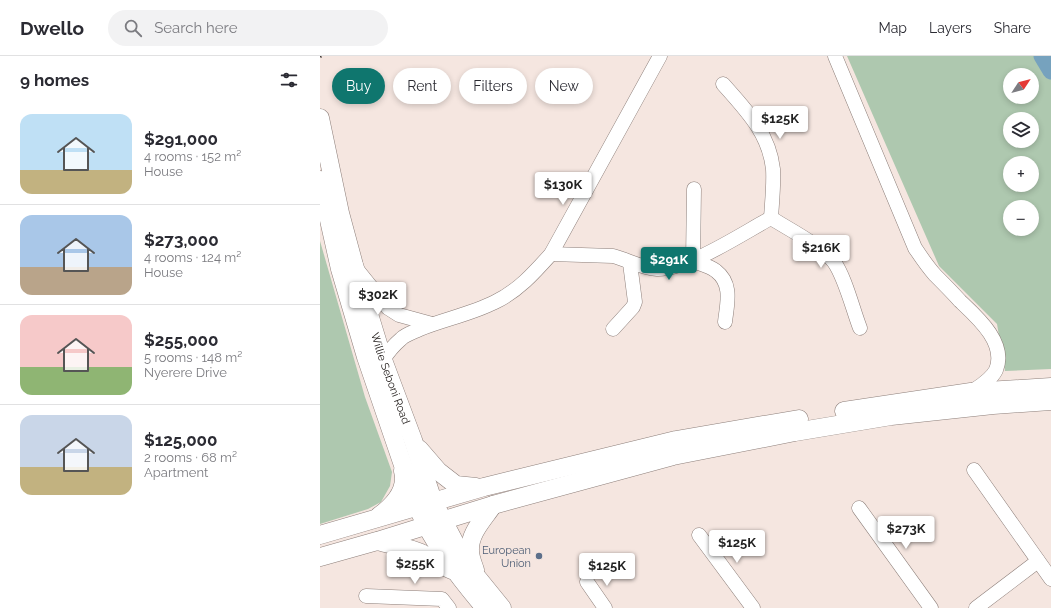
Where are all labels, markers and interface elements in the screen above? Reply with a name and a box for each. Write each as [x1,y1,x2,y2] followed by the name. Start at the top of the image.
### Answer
[108,10,388,46] search box
[20,17,84,39] text: Dwello
[122,17,144,39] icon: search
[154,19,237,37] text: Search here
[879,20,907,36] text: Map
[929,20,972,36] text: Layers
[994,20,1031,36] text: Share
[332,68,385,104] chip: Buy
[393,68,451,104] chip: Rent
[459,68,527,104] chip: Filters
[535,68,593,104] chip: New
[1003,68,1039,104] north arrow
[1003,68,1039,236] map controls
[278,69,300,91] icon: filters
[20,70,89,90] text: 9 homes
[752,106,808,140] pin: $125K
[761,111,799,126] text: $125K
[1003,112,1039,148] button: layers
[144,129,218,149] text: $291,000
[52,130,100,178] icon: home
[144,149,241,164] text: 4 rooms · 152 m²
[1003,156,1039,192] button: +
[144,164,183,179] text: House
[535,172,591,206] pin: $130K
[544,177,582,192] text: $130K
[1003,200,1039,236] button: −
[144,230,219,250] text: $273,000
[52,231,100,279] icon: home
[793,235,849,269] pin: $216K
[802,240,840,255] text: $216K
[641,247,697,281] pin: $291K
[144,250,241,265] text: 4 rooms · 124 m²
[650,252,688,267] text: $291K
[144,265,183,280] text: House
[350,282,406,316] pin: $302K
[358,287,398,302] text: $302K
[144,330,218,350] text: $255,000
[52,331,100,379] icon: home
[368,331,412,426] street label: Willie Seboni Road
[144,350,242,365] text: 5 rooms · 148 m²
[144,365,227,380] text: Nyerere Drive
[144,430,217,450] text: $125,000
[52,431,100,479] icon: home
[144,450,237,465] text: 2 rooms · 68 m²
[144,465,208,480] text: Apartment
[878,516,934,550] pin: $273K
[887,521,925,536] text: $273K
[709,530,765,564] pin: $125K
[718,535,756,550] text: $125K
[482,544,531,570] place label: European Union
[387,551,443,585] pin: $255K
[534,551,544,561] marker: European Union
[579,553,635,587] pin: $125K
[396,556,434,571] text: $255K
[588,558,626,573] text: $125K

